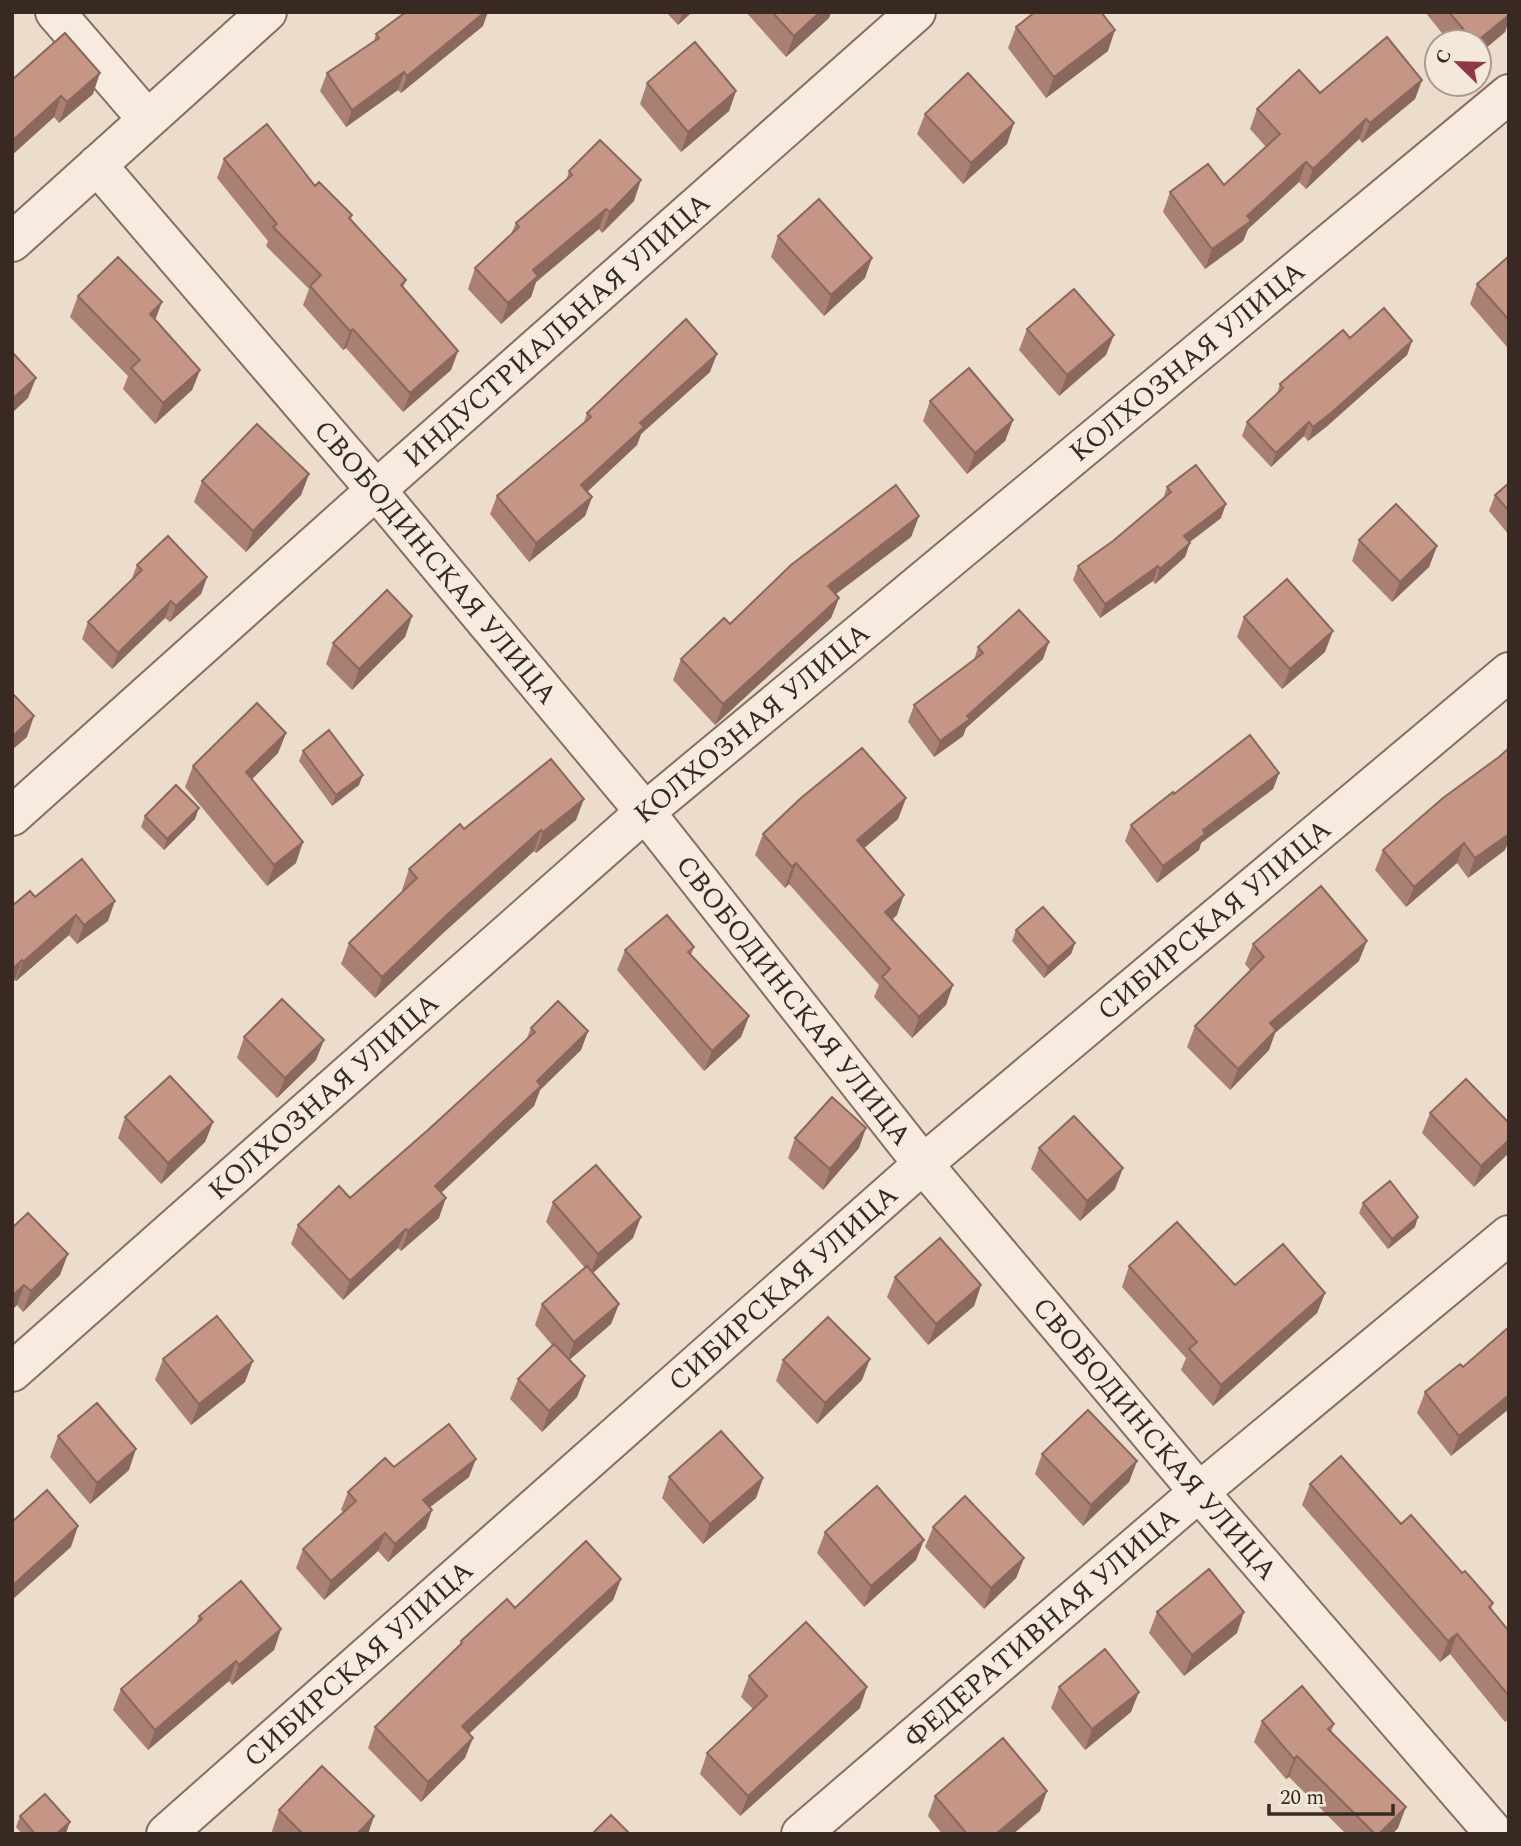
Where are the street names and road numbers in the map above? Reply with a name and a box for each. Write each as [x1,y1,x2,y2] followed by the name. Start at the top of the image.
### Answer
[393,182,720,478] street label: ИНДУСТРИАЛЬНАЯ УЛИЦА
[1059,250,1315,473] street label: КОЛХОЗНАЯ УЛИЦА
[303,410,568,714] street label: СВОБОДИНСКАЯ УЛИЦА
[624,612,879,834] street label: КОЛХОЗНАЯ УЛИЦА
[1087,808,1341,1031] street label: СИБИРСКАЯ УЛИЦА
[665,846,922,1155] street label: СВОБОДИНСКАЯ УЛИЦА
[198,982,449,1211] street label: КОЛХОЗНАЯ УЛИЦА
[658,1174,908,1402] street label: СИБИРСКАЯ УЛИЦА
[1022,1287,1288,1590] street label: СВОБОДИНСКАЯ УЛИЦА
[894,1496,1189,1758] street label: ФЕДЕРАТИВНАЯ УЛИЦА
[234,1550,483,1777] street label: СИБИРСКАЯ УЛИЦА

